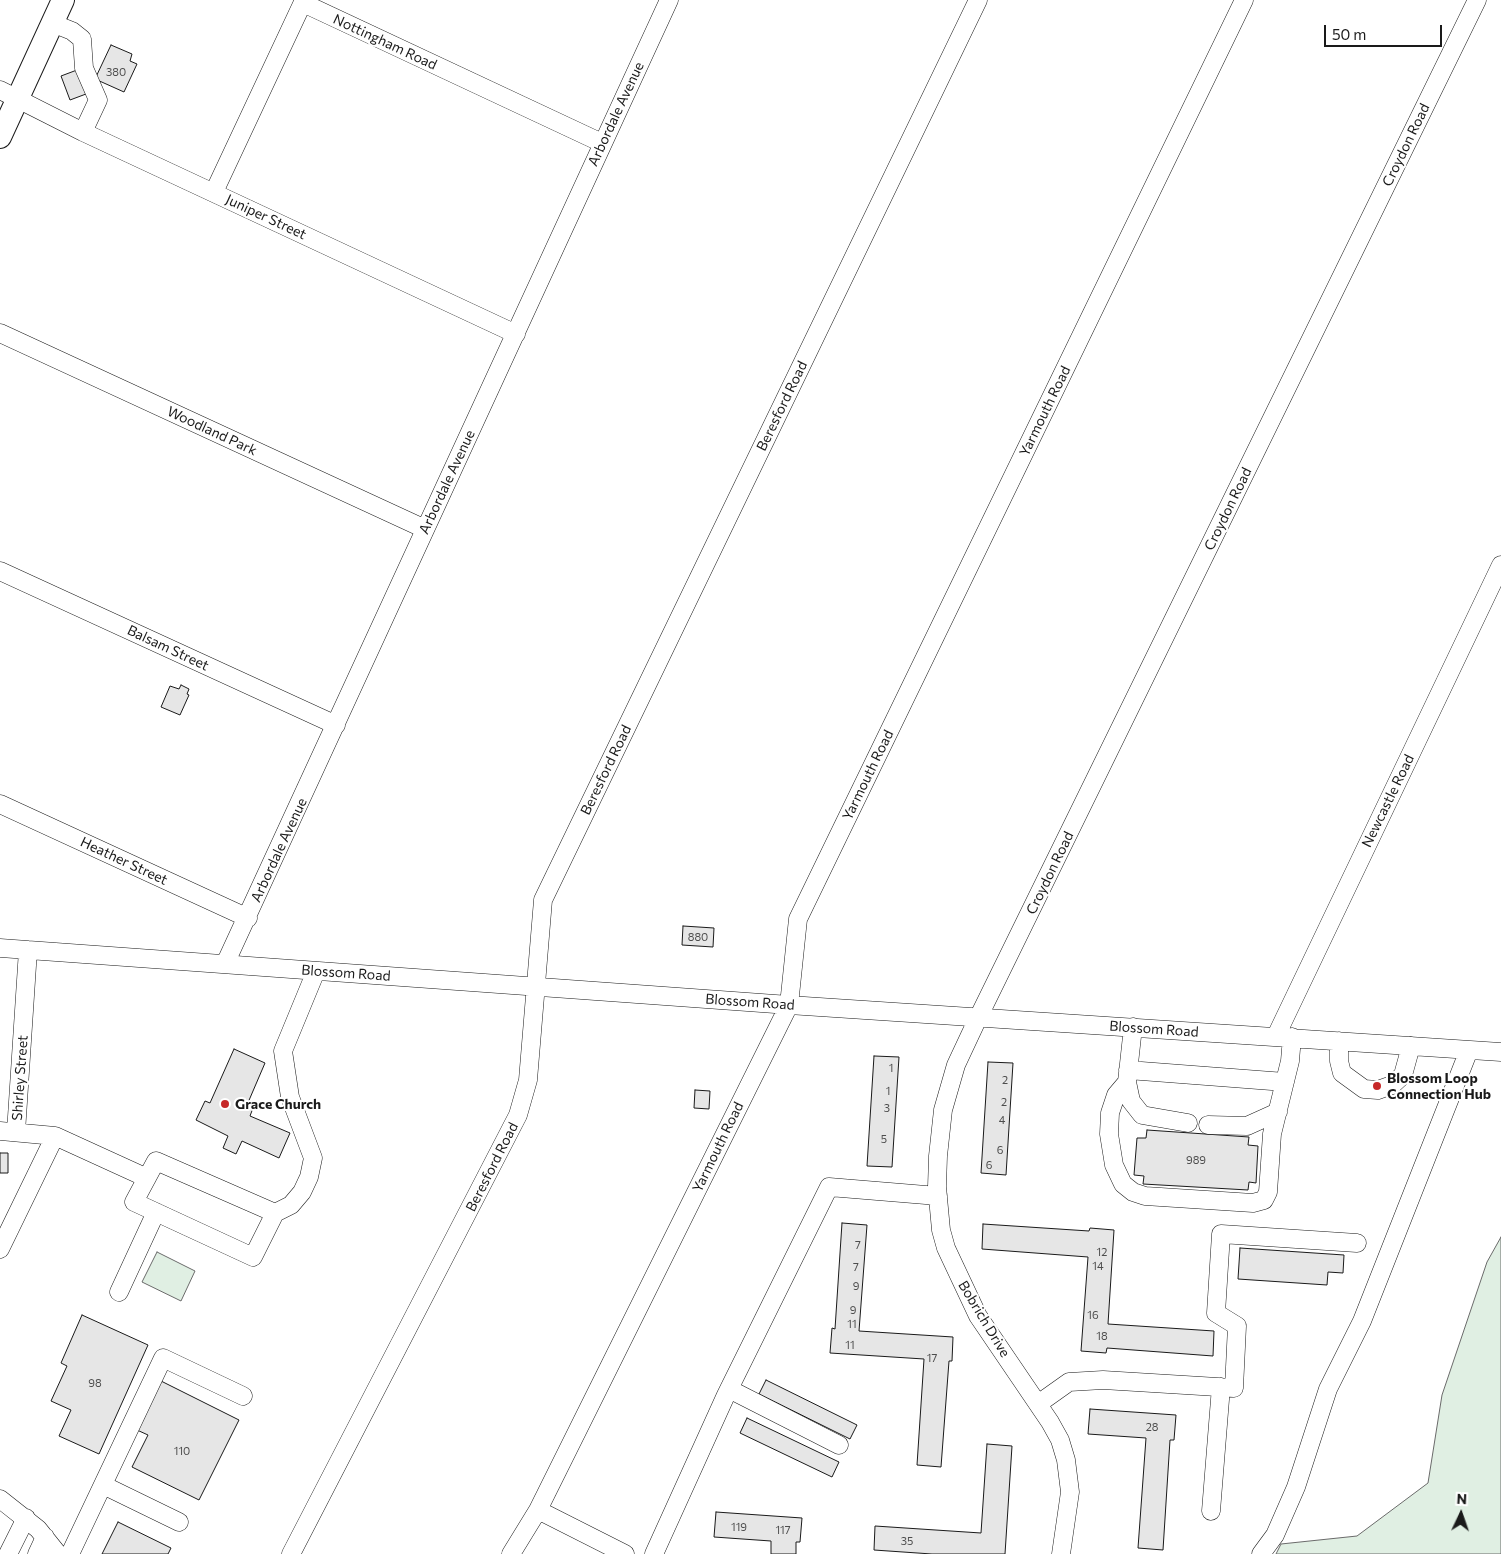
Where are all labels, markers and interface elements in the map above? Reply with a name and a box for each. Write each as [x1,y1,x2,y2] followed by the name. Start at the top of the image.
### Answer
[330,11,440,73] street label: Nottingham Road
[1326,15,1444,47] scale bar
[1332,25,1366,43] text: 50 m
[585,59,647,169] street label: Arbordale Avenue
[106,65,126,79] house number: 380
[1379,101,1433,189] street label: Croydon Road
[223,191,309,243] street label: Juniper Street
[753,358,811,454] street label: Beresford Road
[1016,363,1074,459] street label: Yarmouth Road
[164,403,260,459] street label: Woodland Park
[416,427,478,537] street label: Arbordale Avenue
[1201,465,1255,553] street label: Croydon Road
[125,622,211,674] street label: Balsam Street
[577,722,635,818] street label: Beresford Road
[839,727,897,823] street label: Yarmouth Road
[1358,752,1418,850] street label: Newcastle Road
[248,795,310,905] street label: Arbordale Avenue
[1023,829,1077,917] street label: Croydon Road
[78,833,170,889] street label: Heather Street
[688,930,708,944] house number: 880
[301,961,391,985] street label: Blossom Road
[705,990,795,1014] street label: Blossom Road
[1109,1017,1199,1041] street label: Blossom Road
[9,1035,31,1121] street label: Shirley Street
[889,1061,893,1075] house number: 1
[1387,1070,1491,1102] place label: Blossom Loop Connection Hub
[1002,1073,1008,1087] house number: 2
[1371,1080,1383,1092] marker: Blossom Loop Connection Hub
[886,1084,890,1098] house number: 1
[1001,1095,1007,1109] house number: 2
[235,1096,321,1112] place label: Grace Church
[219,1098,231,1110] marker: Grace Church
[689,1099,747,1195] street label: Yarmouth Road
[884,1101,890,1115] house number: 3
[999,1113,1005,1127] house number: 4
[462,1120,522,1214] street label: Beresford Road
[881,1132,887,1146] house number: 5
[997,1143,1003,1157] house number: 6
[1186,1153,1206,1167] house number: 989
[986,1158,992,1172] house number: 6
[855,1238,861,1252] house number: 7
[1097,1245,1107,1259] house number: 12
[1092,1259,1104,1273] house number: 14
[853,1260,859,1274] house number: 7
[955,1278,1013,1360] street label: Bobrich Drive
[853,1279,859,1293] house number: 9
[850,1303,856,1317] house number: 9
[1087,1308,1099,1322] house number: 16
[847,1317,857,1331] house number: 11
[1096,1329,1108,1343] house number: 18
[845,1338,855,1352] house number: 11
[927,1351,937,1365] house number: 17
[88,1376,102,1390] house number: 98
[1146,1420,1158,1434] house number: 28
[174,1444,190,1458] house number: 110
[1436,1489,1486,1539] north arrow
[1456,1490,1467,1507] text: N
[731,1520,747,1534] house number: 119
[775,1523,791,1537] house number: 117
[901,1534,913,1548] house number: 35

